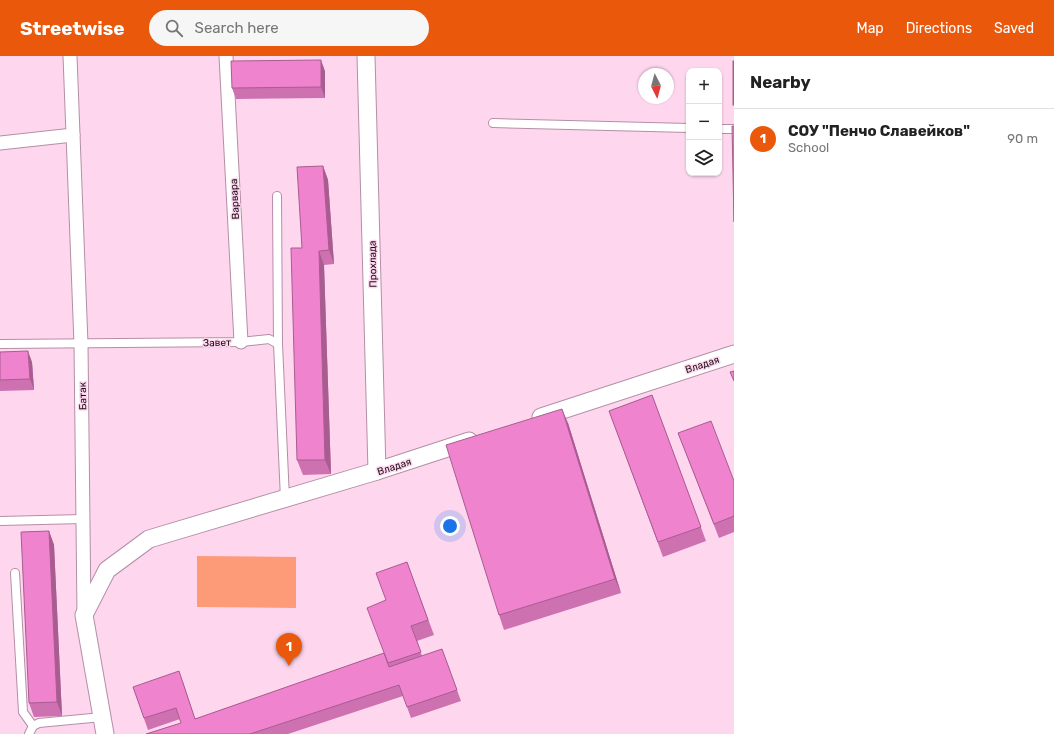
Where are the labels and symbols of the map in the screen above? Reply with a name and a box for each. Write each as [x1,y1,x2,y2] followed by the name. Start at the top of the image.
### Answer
[638,68,674,104] north arrow
[228,178,242,220] street label: Варвара
[367,240,379,288] street label: Прохлада
[203,337,231,349] street label: Завет
[684,354,721,376] street label: Владая
[77,381,89,410] street label: Батак
[376,456,413,478] street label: Владая
[440,516,460,536] your location
[276,633,302,666] pin: 1

